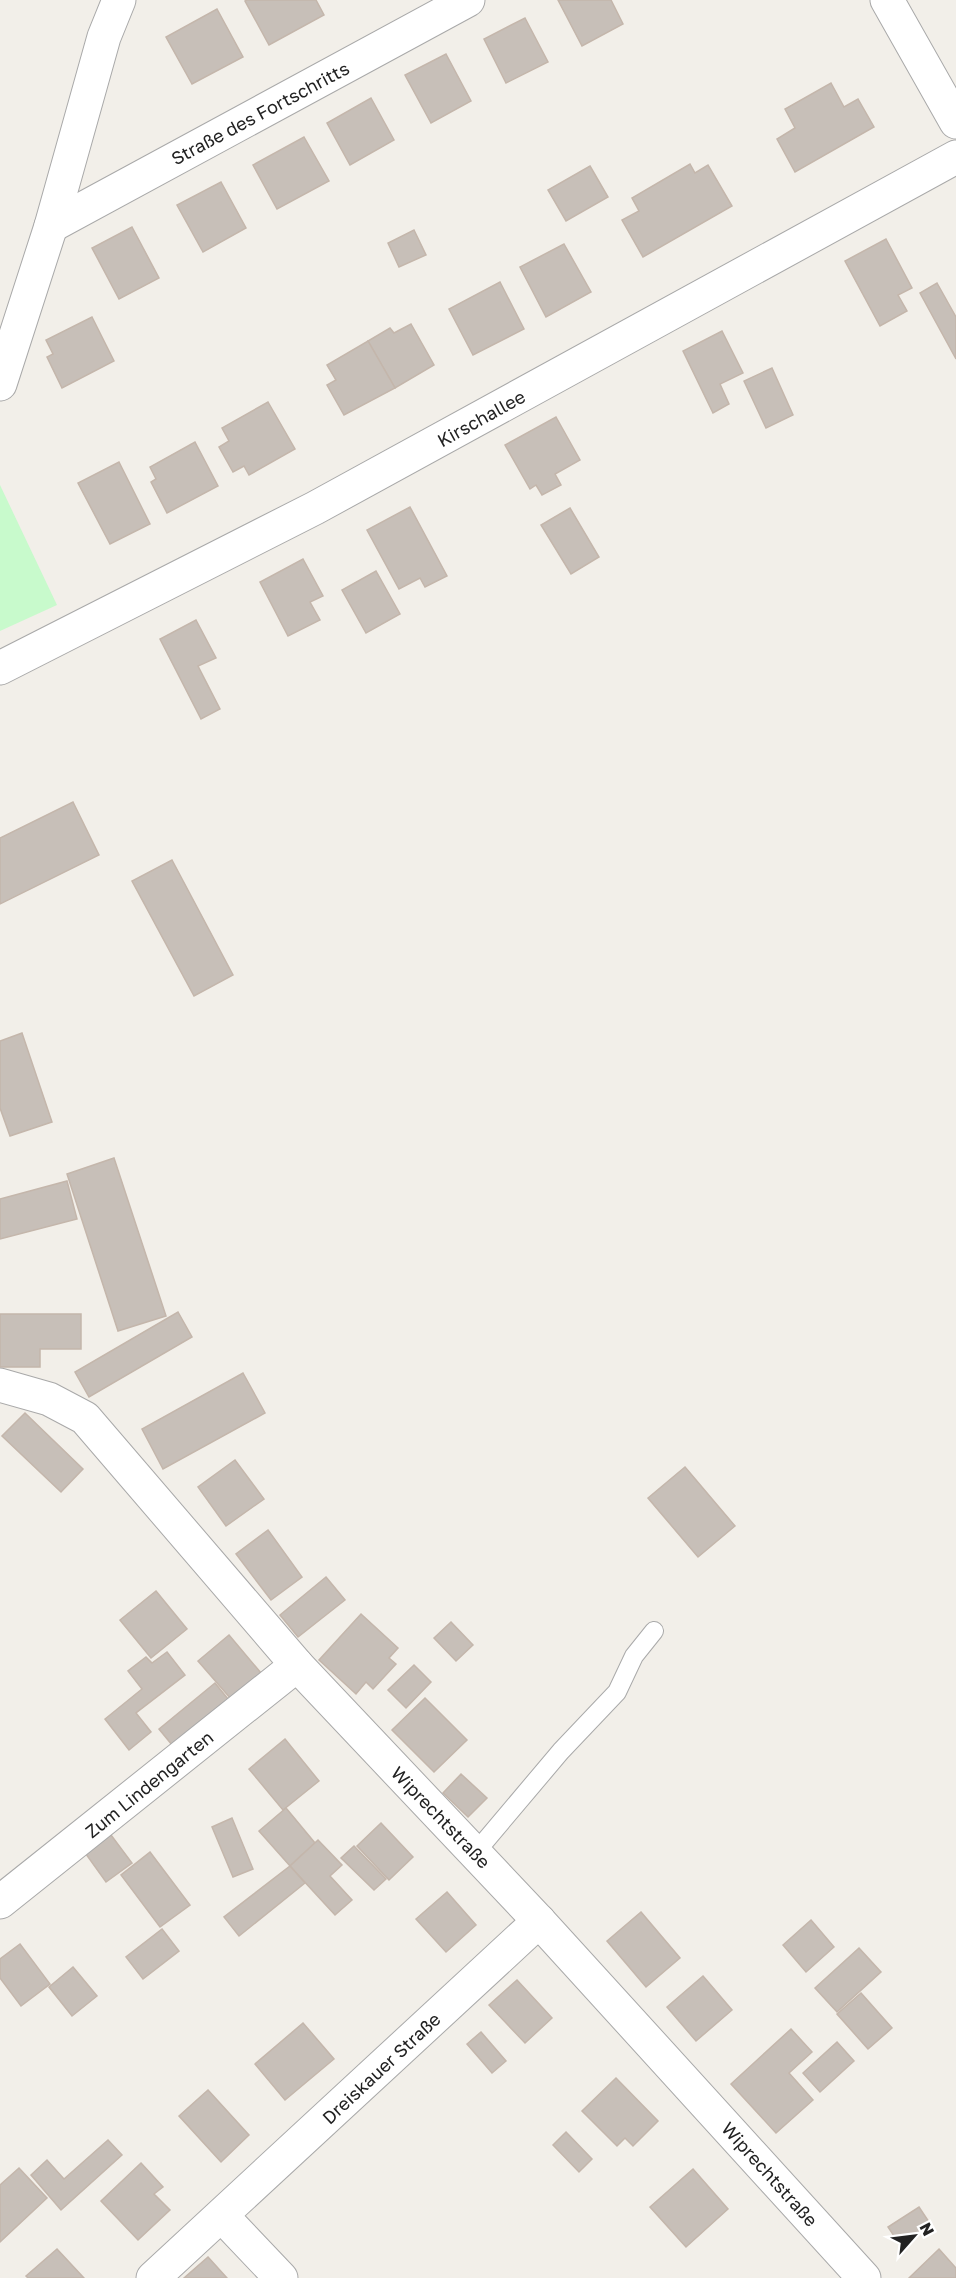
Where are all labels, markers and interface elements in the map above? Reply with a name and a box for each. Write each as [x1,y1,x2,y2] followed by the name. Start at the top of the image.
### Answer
[167,57,353,169] street label: Straße des Fortschritts
[433,385,529,451] street label: Kirschallee
[81,1726,217,1842] street label: Zum Lindengarten
[387,1762,495,1872] street label: Wiprechtstraße
[317,2008,445,2128] street label: Dreiskauer Straße
[717,2117,823,2231] street label: Wiprechtstraße
[884,2206,944,2266] north arrow
[916,2219,939,2239] text: N

